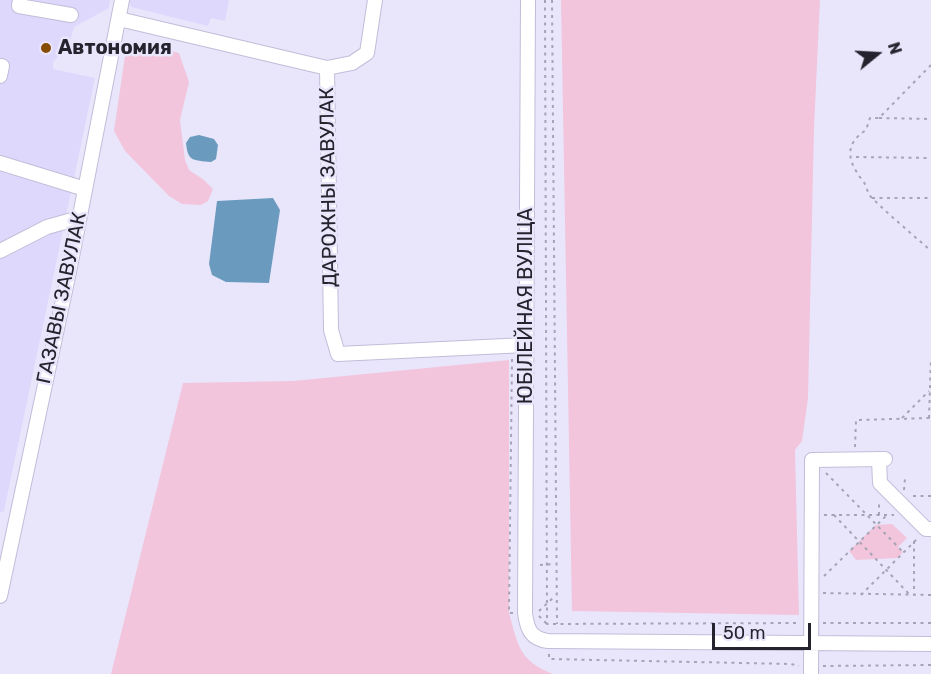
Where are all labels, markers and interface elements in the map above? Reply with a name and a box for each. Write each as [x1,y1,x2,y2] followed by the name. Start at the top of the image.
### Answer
[847,24,907,84] north arrow
[58,36,172,60] place label: Автономия
[884,40,905,57] text: N
[39,41,53,55] marker: Автономия
[315,87,343,287] street label: ДАРОЖНЫ ЗАВУЛАК
[514,208,538,404] street label: ЮБІЛЕЙНАЯ ВУЛІЦА
[32,210,92,386] street label: ГАЗАВЫ ЗАВУЛАК
[715,611,814,649] scale bar
[723,622,766,644] text: 50 m

